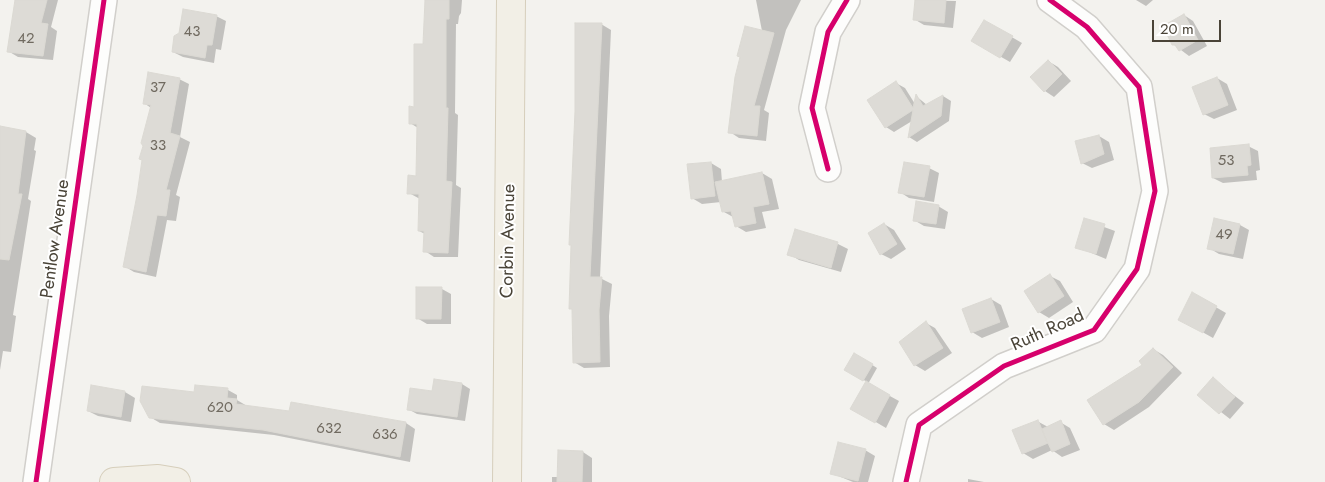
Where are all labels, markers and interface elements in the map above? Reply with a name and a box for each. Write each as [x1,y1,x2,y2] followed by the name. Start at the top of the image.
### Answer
[1155,10,1224,42] scale bar
[1160,18,1194,40] text: 20 m
[184,23,200,41] house number: 43
[17,30,35,48] house number: 42
[150,79,166,97] house number: 37
[150,137,166,155] house number: 33
[1218,152,1234,170] house number: 53
[37,178,75,300] street label: Pentlow Avenue
[497,184,521,298] street label: Corbin Avenue
[1215,226,1233,244] house number: 49
[1008,305,1088,357] street label: Ruth Road
[207,399,233,417] house number: 620
[316,420,342,438] house number: 632
[372,426,398,444] house number: 636

